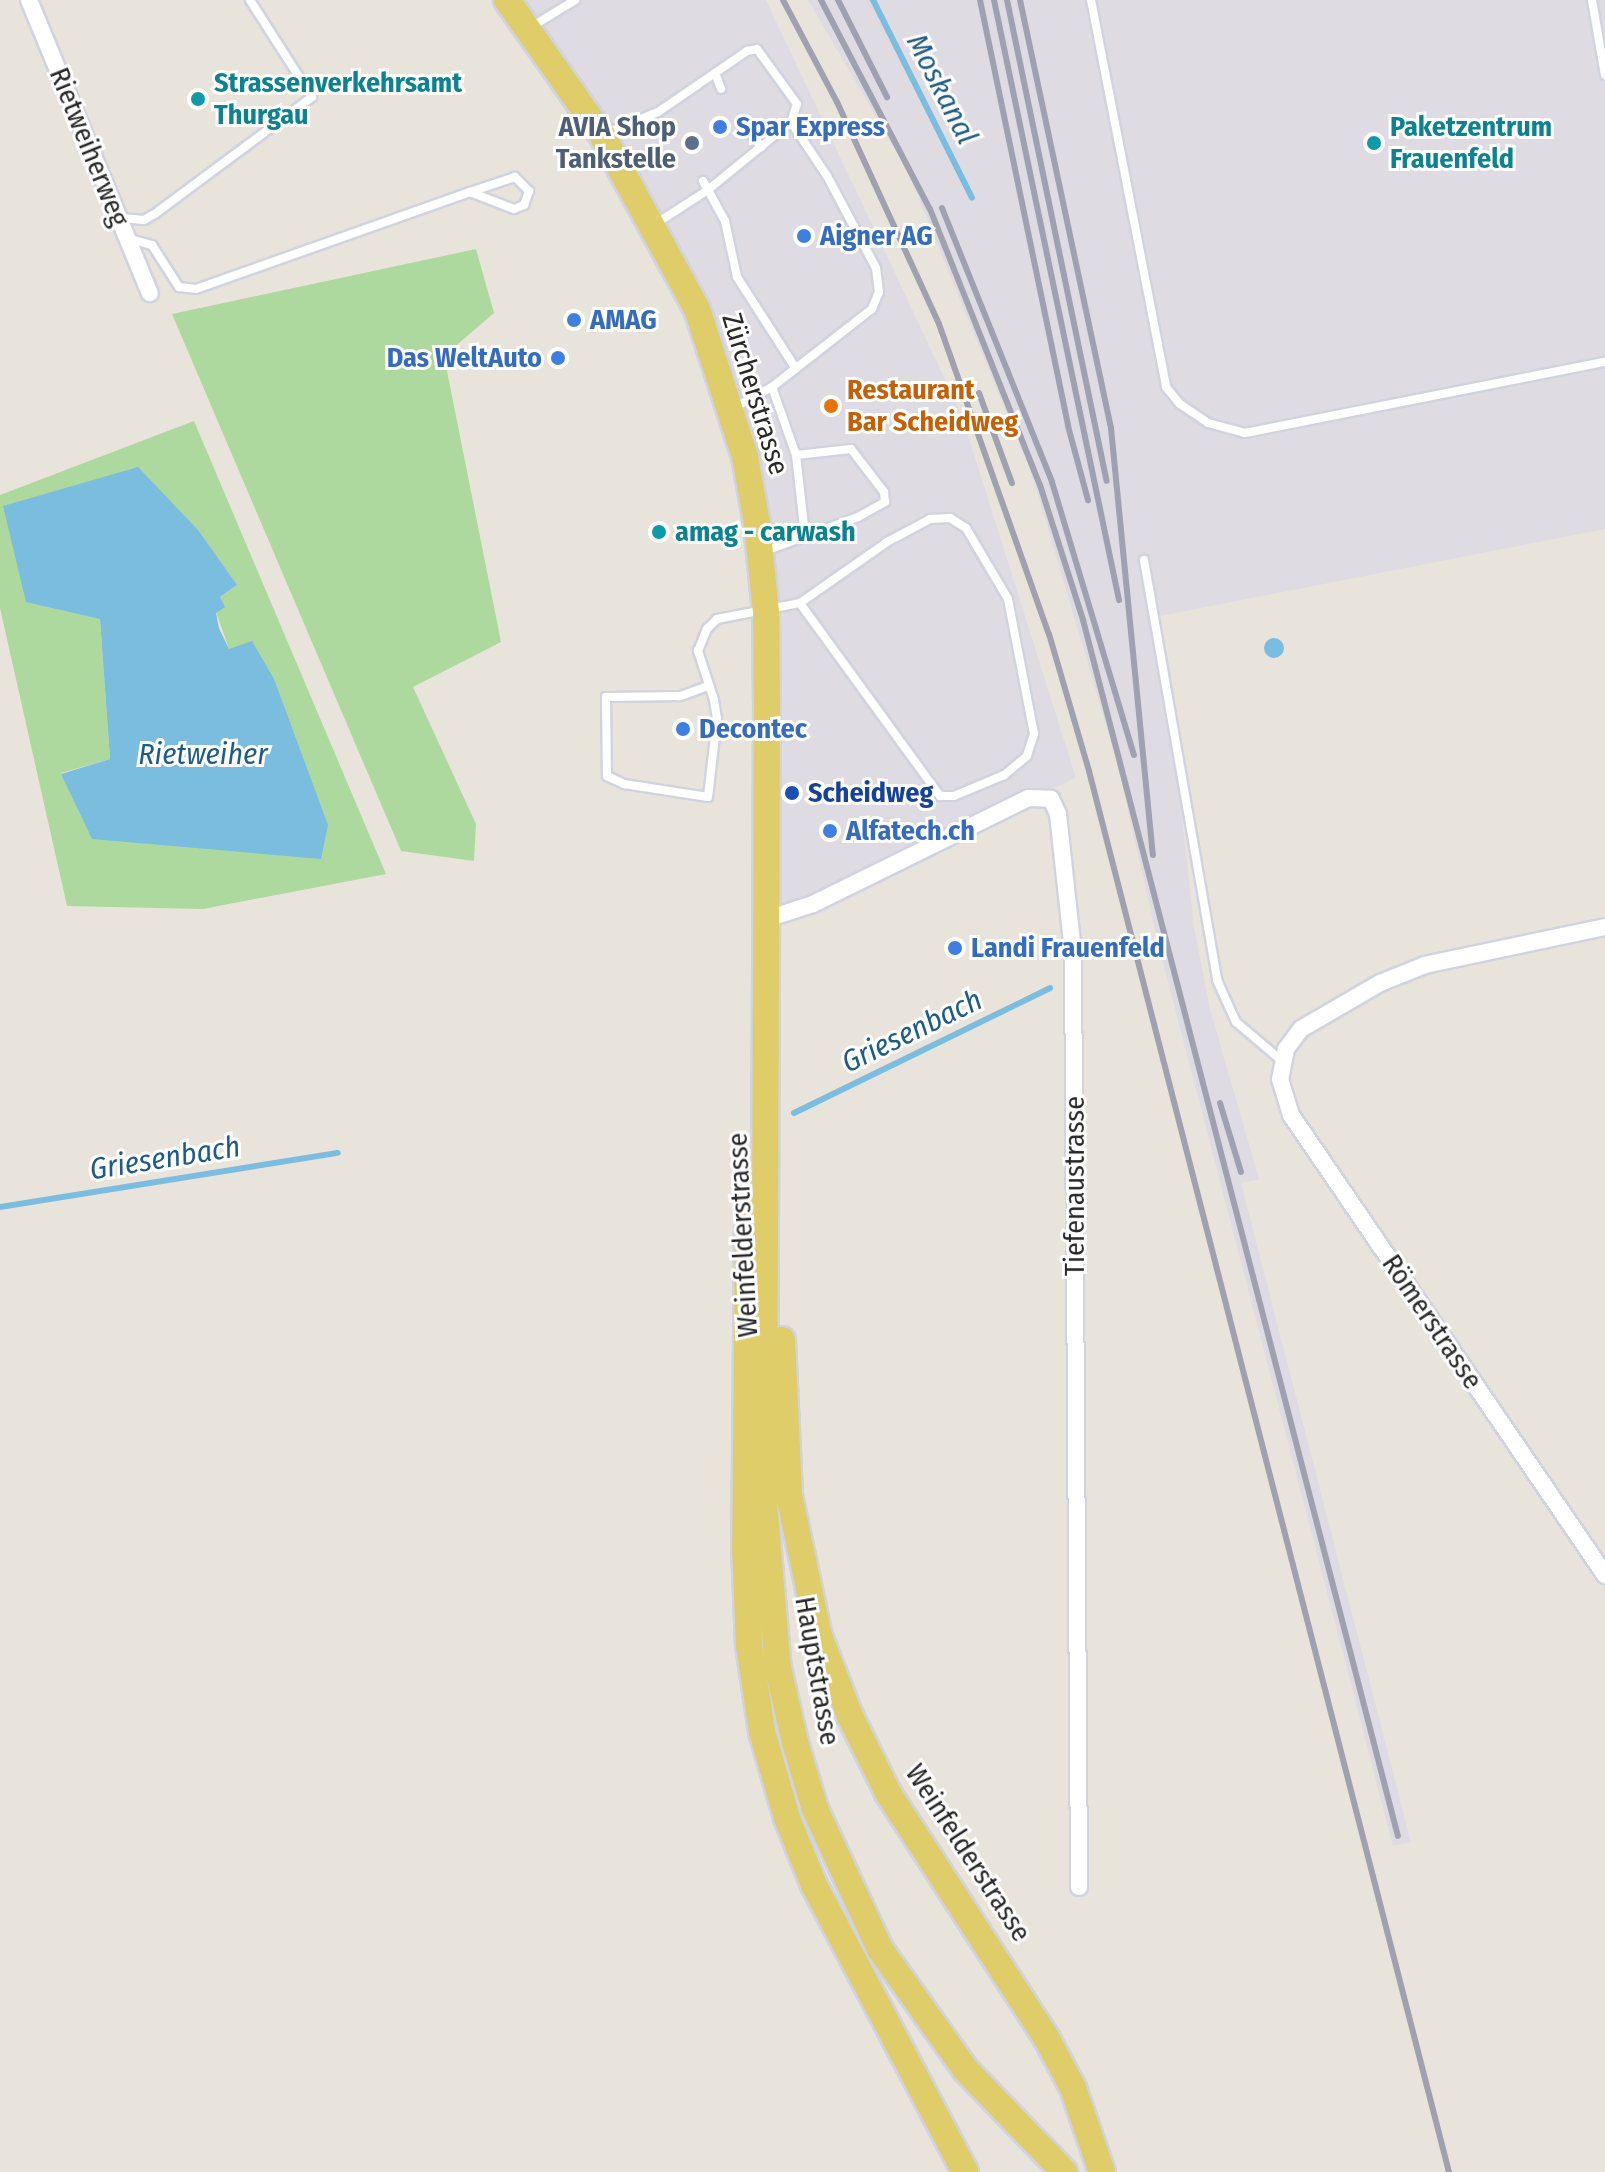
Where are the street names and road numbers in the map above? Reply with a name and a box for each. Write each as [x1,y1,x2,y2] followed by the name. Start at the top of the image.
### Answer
[42,63,136,231] street label: Rietweiherweg
[714,309,796,479] street label: Zürcherstrasse
[1058,1096,1092,1276] street label: Tiefenaustrasse
[721,1132,765,1338] street label: Weinfelderstrasse
[1375,1248,1489,1396] street label: Römerstrasse
[787,1594,847,1748] street label: Hauptstrasse
[898,1758,1038,1948] street label: Weinfelderstrasse

